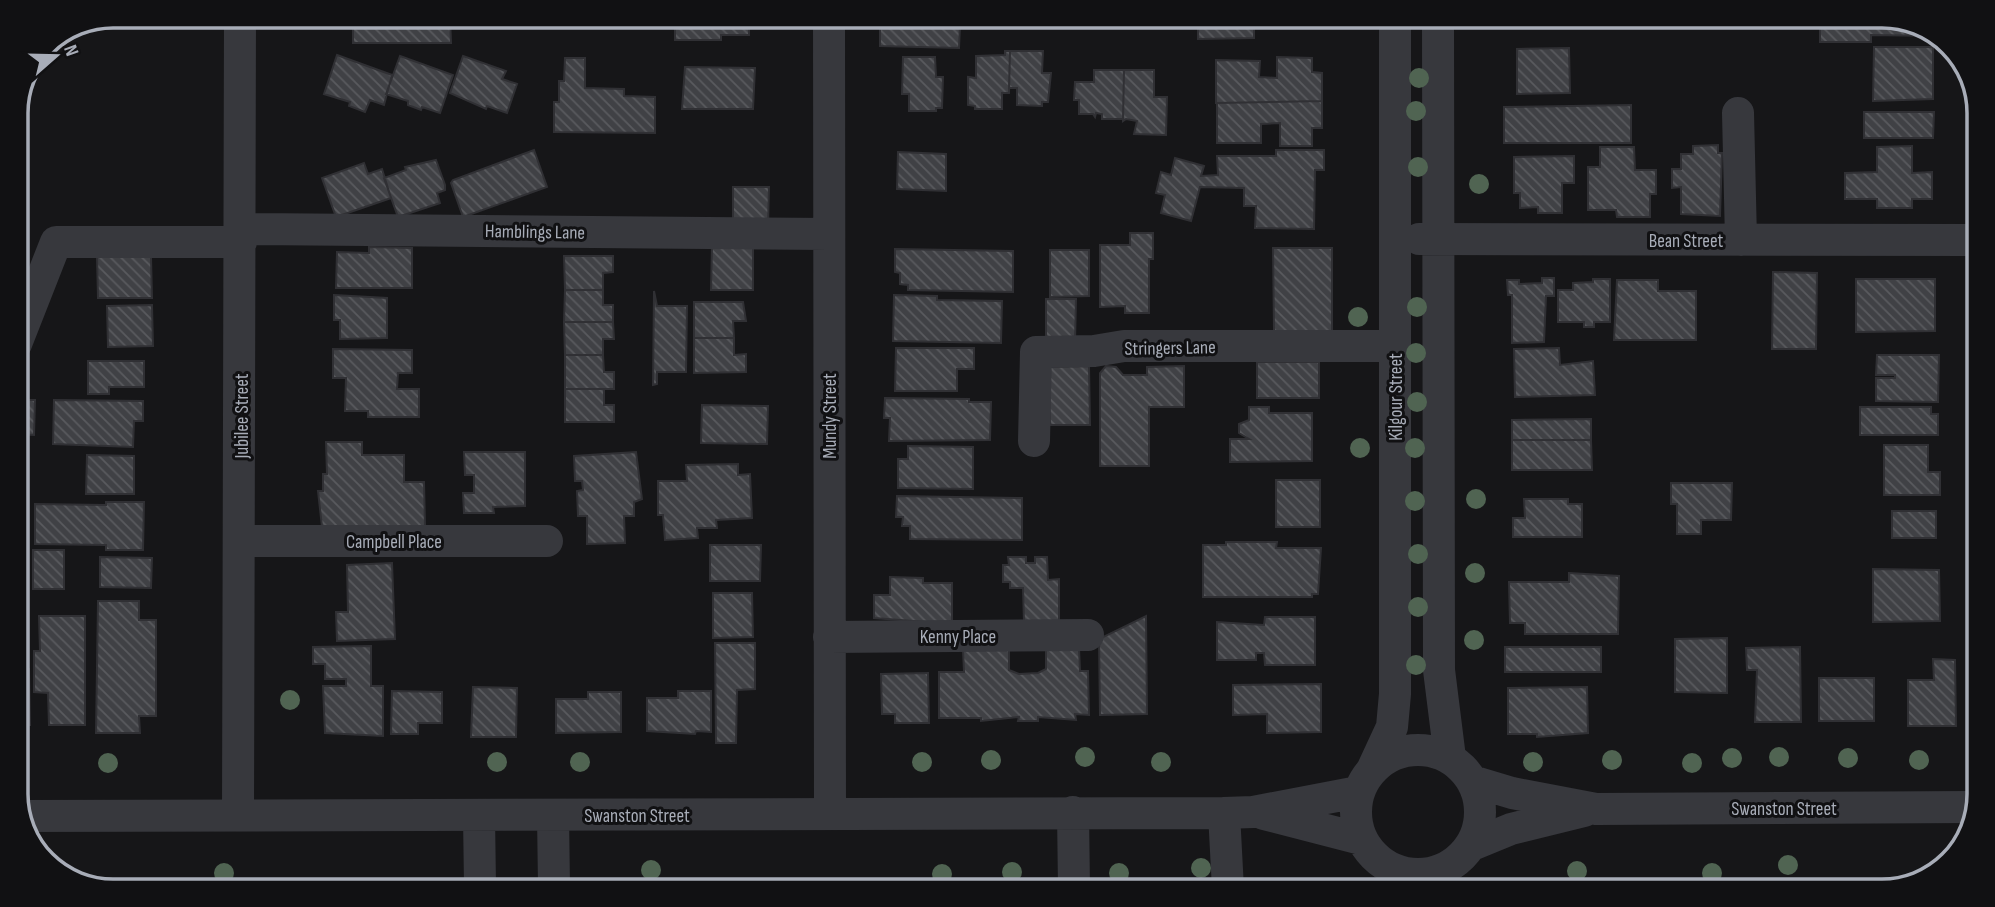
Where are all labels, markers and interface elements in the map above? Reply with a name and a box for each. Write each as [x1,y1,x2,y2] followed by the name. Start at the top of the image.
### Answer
[21,21,91,91] north arrow
[58,42,83,59] text: N
[485,220,585,245] street label: Hamblings Lane
[1649,230,1724,253] street label: Bean Street
[1124,336,1216,361] street label: Stringers Lane
[1385,353,1408,441] street label: Kilgour Street
[231,373,254,460] street label: Jubilee Street
[819,373,842,459] street label: Mundy Street
[346,531,442,554] street label: Campbell Place
[920,626,996,649] street label: Kenny Place
[1731,798,1837,821] street label: Swanston Street
[584,805,690,828] street label: Swanston Street

